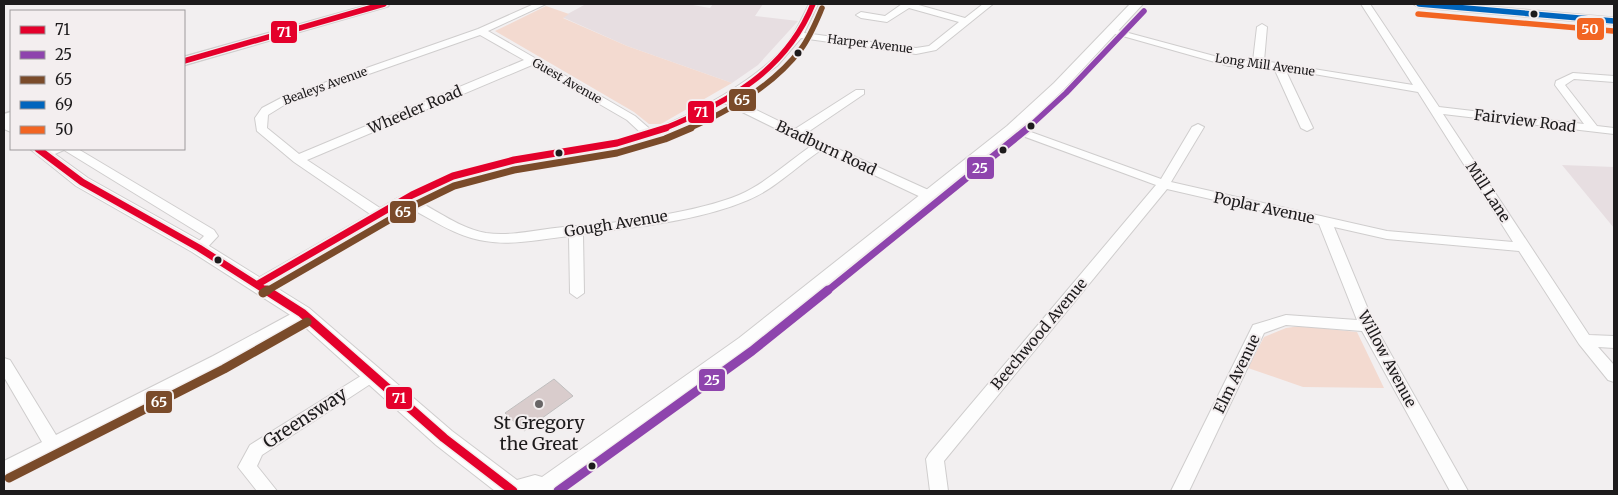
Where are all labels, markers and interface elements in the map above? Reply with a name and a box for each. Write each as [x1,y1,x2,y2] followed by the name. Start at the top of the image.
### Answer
[1529,9,1539,19] unlabelled marker
[10,10,185,150] legend
[1576,17,1605,41] line badge: 50
[55,20,70,39] text: 71
[270,20,298,44] line badge: 71
[1581,20,1599,38] text: 50
[277,23,292,41] text: 71
[827,31,914,56] street label: Harper Avenue
[55,45,72,64] text: 25
[793,48,803,58] unlabelled marker
[1214,50,1316,79] street label: Long Mill Avenue
[530,55,605,107] street label: Guest Avenue
[281,63,369,108] street label: Bealeys Avenue
[55,70,72,89] text: 65
[364,81,465,138] street label: Wheeler Road
[728,88,757,112] line badge: 65
[734,91,750,109] text: 65
[55,95,73,114] text: 69
[687,100,715,124] line badge: 71
[694,103,709,121] text: 71
[1473,105,1577,136] street label: Fairview Road
[773,116,879,179] street label: Bradburn Road
[55,120,73,139] text: 50
[1026,121,1036,131] unlabelled marker
[998,145,1008,155] unlabelled marker
[554,148,564,158] unlabelled marker
[966,156,995,180] line badge: 25
[1462,158,1515,226] street label: Mill Lane
[972,159,988,177] text: 25
[1212,188,1317,228] street label: Poplar Avenue
[389,200,417,224] line badge: 65
[395,203,411,221] text: 65
[563,206,669,241] street label: Gough Avenue
[213,255,223,265] unlabelled marker
[986,274,1091,393] street label: Beechwood Avenue
[1354,306,1421,410] street label: Willow Avenue
[1209,331,1264,416] street label: Elm Avenue
[698,368,726,392] line badge: 25
[704,371,720,389] text: 25
[259,382,351,453] street label: Greensway
[385,386,413,410] line badge: 71
[392,389,407,407] text: 71
[145,390,173,414] line badge: 65
[151,393,167,411] text: 65
[533,398,545,410] marker: St Gregory the Great
[493,411,585,455] place label: St Gregory the Great
[587,461,597,471] unlabelled marker

